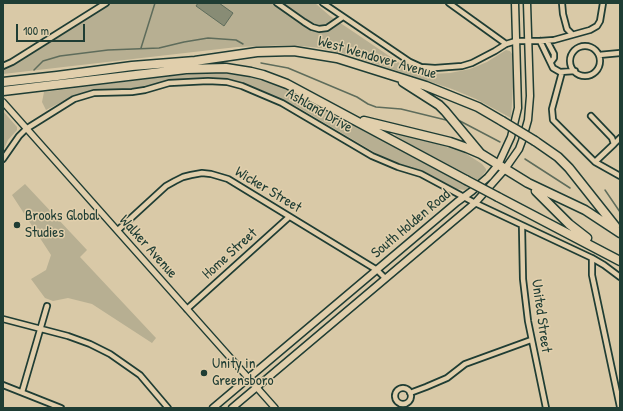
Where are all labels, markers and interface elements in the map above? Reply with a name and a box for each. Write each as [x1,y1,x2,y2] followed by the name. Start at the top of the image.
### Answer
[18,16,87,42] scale bar
[23,22,49,39] text: 100 m
[316,32,438,84] street label: West Wendover Avenue
[283,85,355,137] street label: Ashland Drive
[231,163,305,217] street label: Wicker Street
[368,186,454,262] street label: South Holden Road
[25,207,99,242] place label: Brooks Global Studies
[115,212,181,282] street label: Walker Avenue
[12,220,22,230] marker: Brooks Global Studies
[199,225,261,283] street label: Home Street
[527,278,555,354] street label: United Street
[212,355,274,390] place label: Unity in Greensboro
[199,368,209,378] marker: Unity in Greensboro

